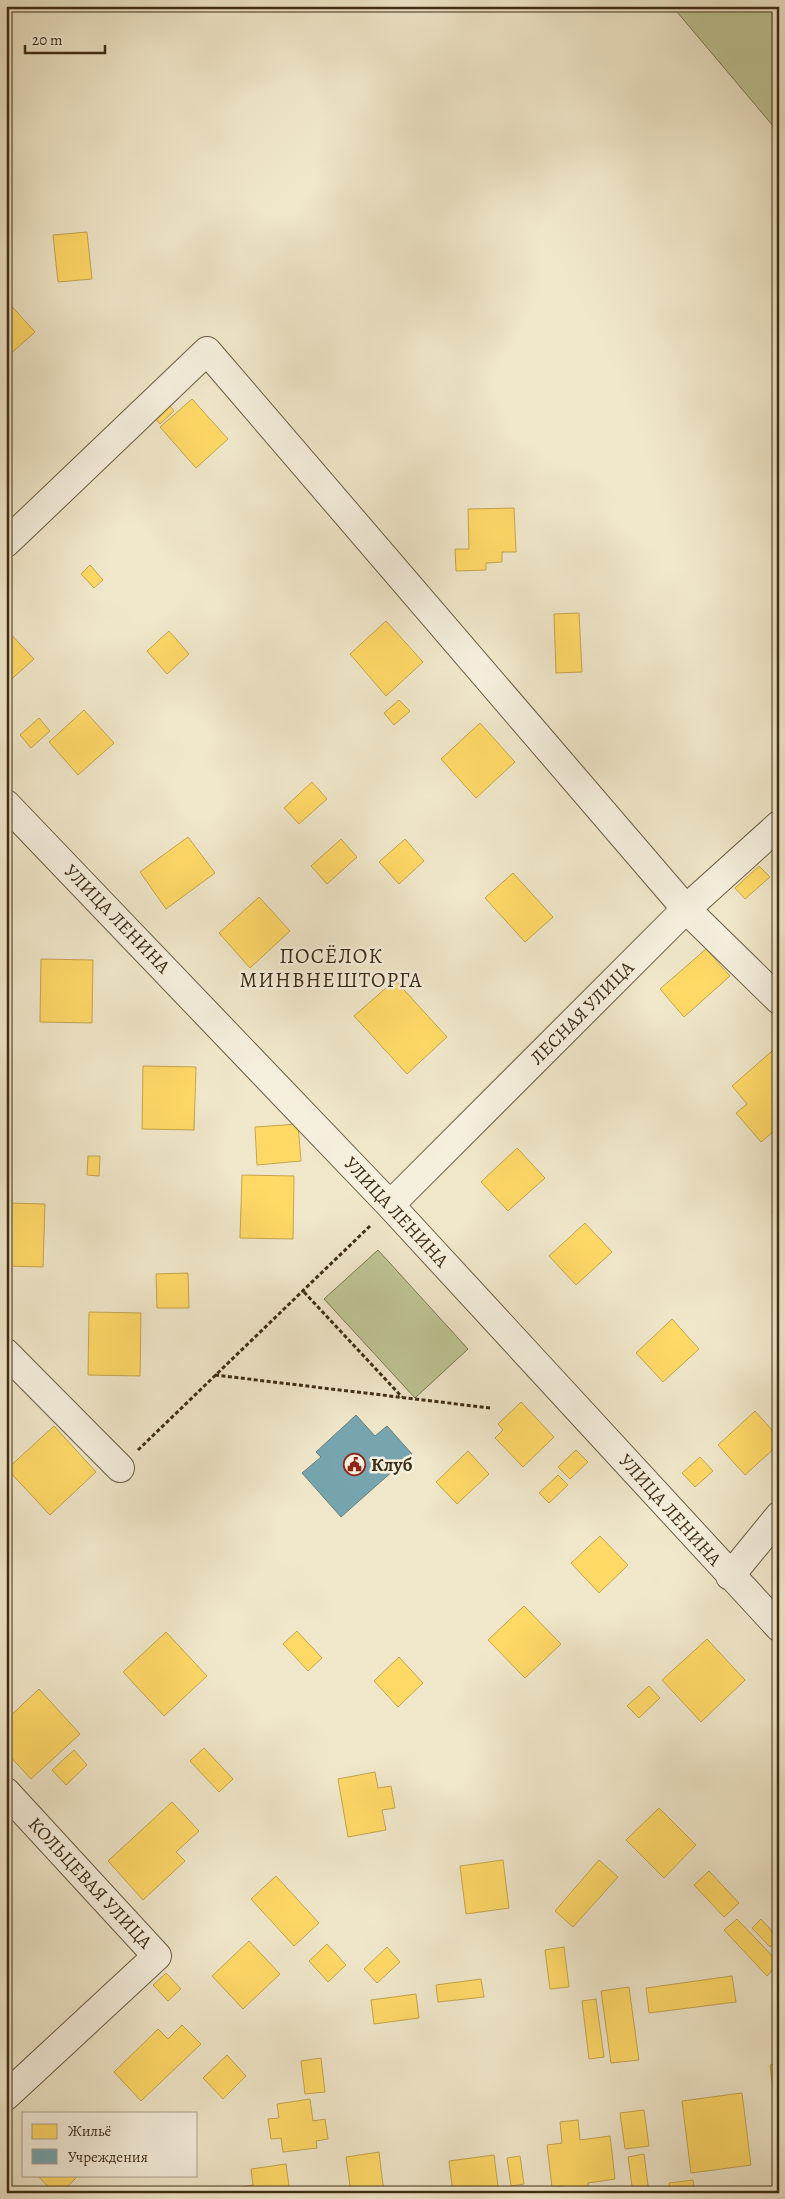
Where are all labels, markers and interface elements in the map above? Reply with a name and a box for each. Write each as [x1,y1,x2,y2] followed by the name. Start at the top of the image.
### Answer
[25,22,105,54] scale bar
[32,30,63,50] text: 20 m
[58,859,177,980] street label: УЛИЦА ЛЕНИНА
[240,942,422,994] district label: ПОСЁЛОК МИНВНЕШТОРГА
[524,955,640,1071] street label: ЛЕСНАЯ УЛИЦА
[338,1151,455,1274] street label: УЛИЦА ЛЕНИНА
[613,1448,728,1572] street label: УЛИЦА ЛЕНИНА
[371,1452,413,1478] place label: Клуб
[343,1453,367,1477] public building icon: Клуб
[22,1812,159,1955] street label: КОЛЬЦЕВАЯ УЛИЦА
[22,2112,198,2176] legend
[68,2121,111,2141] text: Жильё
[68,2147,148,2167] text: Учреждения

